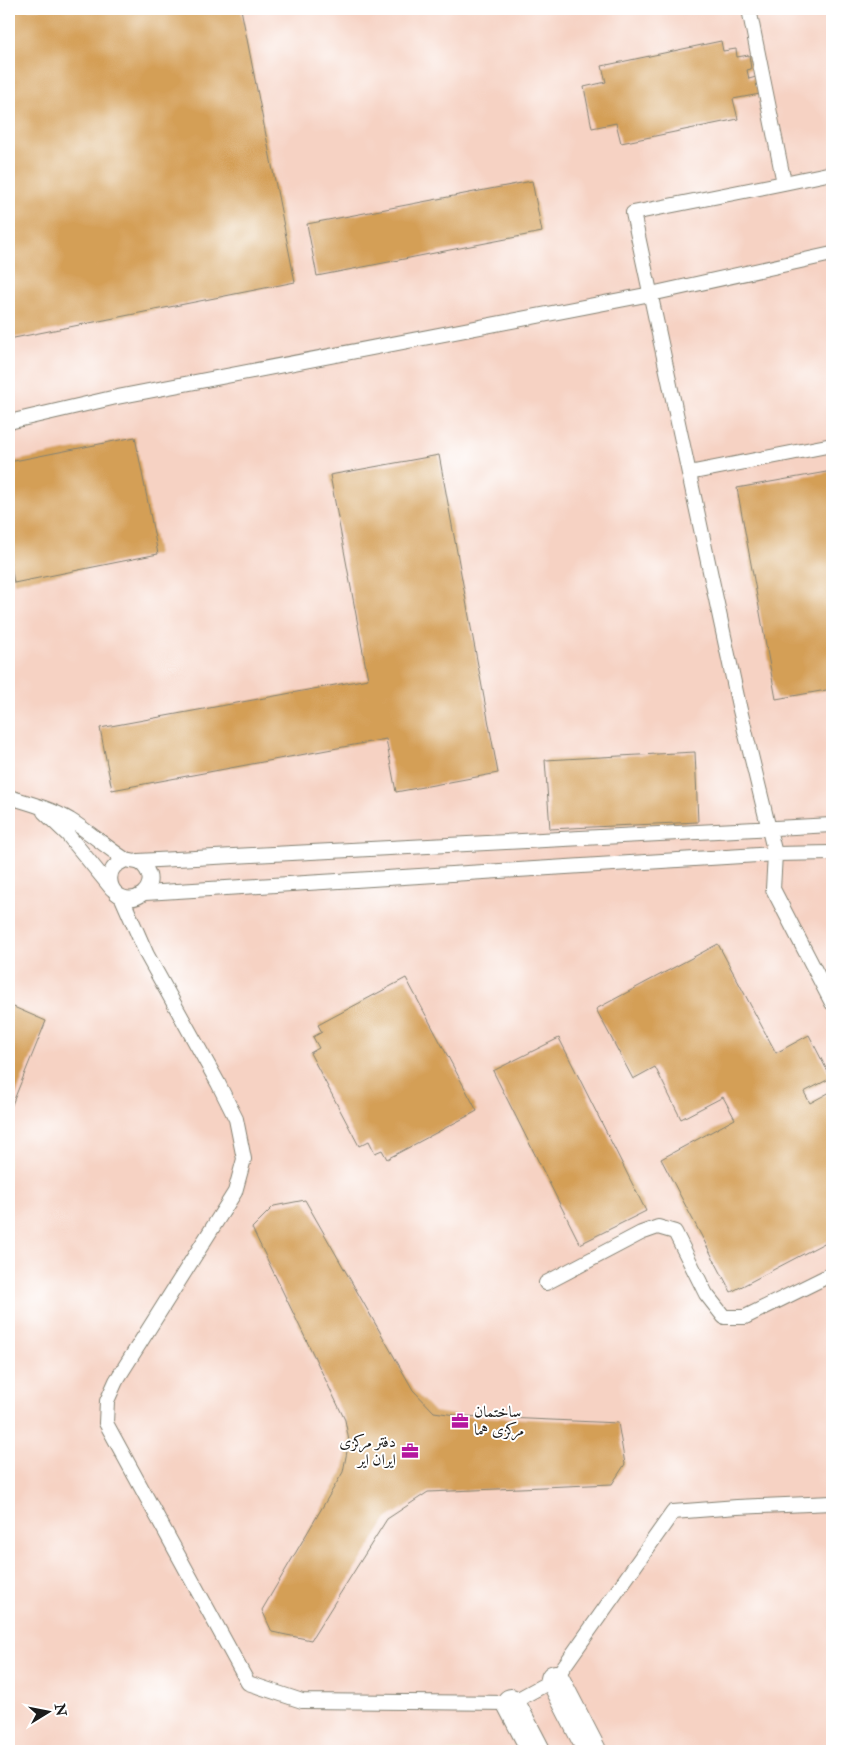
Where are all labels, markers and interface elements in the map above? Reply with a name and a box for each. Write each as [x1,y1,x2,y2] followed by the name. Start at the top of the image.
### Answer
[474,1402,524,1441] place label: ساختمان مرکزی هما
[450,1411,470,1431] office icon: ساختمان مرکزی هما
[339,1432,396,1470] place label: دفتر مرکزی ایران ایر
[400,1441,420,1461] office icon: دفتر مرکزی ایران ایر
[22,1688,72,1738] north arrow
[51,1701,70,1718] text: N

